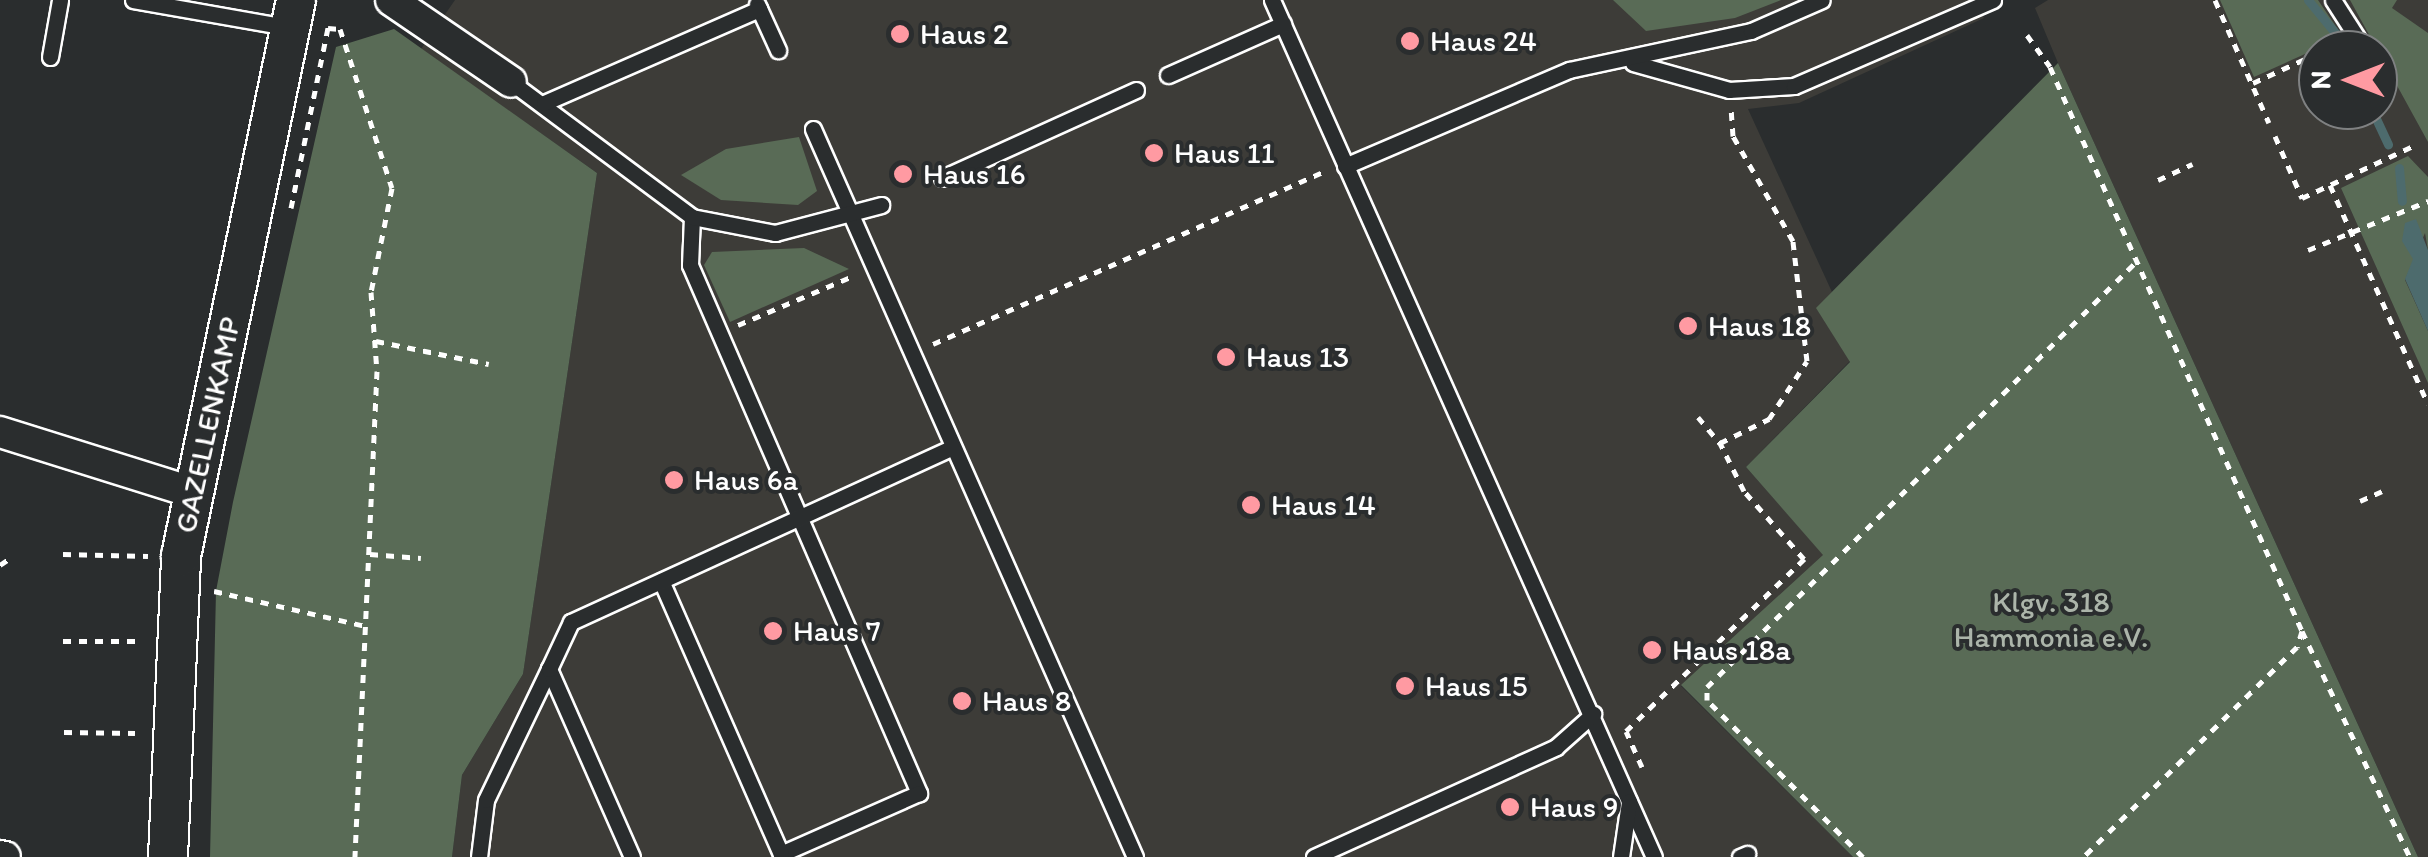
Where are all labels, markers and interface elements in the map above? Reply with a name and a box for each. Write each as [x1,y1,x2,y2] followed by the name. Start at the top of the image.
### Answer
[920,16,1009,52] place label: Haus 2
[889,23,911,45] marker: Haus 2
[1430,23,1537,59] place label: Haus 24
[1399,30,1421,52] marker: Haus 24
[2298,30,2398,130] north arrow
[2303,71,2337,89] text: N
[1174,135,1275,171] place label: Haus 11
[1143,142,1165,164] marker: Haus 11
[923,156,1026,192] place label: Haus 16
[892,163,914,185] marker: Haus 16
[1708,308,1811,344] place label: Haus 18
[168,314,248,536] street label: GAZELLENKAMP
[1677,315,1699,337] marker: Haus 18
[1246,339,1349,375] place label: Haus 13
[1215,346,1237,368] marker: Haus 13
[694,462,798,498] place label: Haus 6a
[663,469,685,491] marker: Haus 6a
[1271,487,1376,523] place label: Haus 14
[1240,494,1262,516] marker: Haus 14
[1954,584,2148,654] park label: Klgv. 318 Hammonia e.V.
[793,613,881,649] place label: Haus 7
[762,620,784,642] marker: Haus 7
[1672,632,1791,668] place label: Haus 18a
[1641,639,1663,661] marker: Haus 18a
[1425,668,1528,704] place label: Haus 15
[1394,675,1416,697] marker: Haus 15
[982,683,1071,719] place label: Haus 8
[951,690,973,712] marker: Haus 8
[1530,789,1619,825] place label: Haus 9
[1499,796,1521,818] marker: Haus 9

